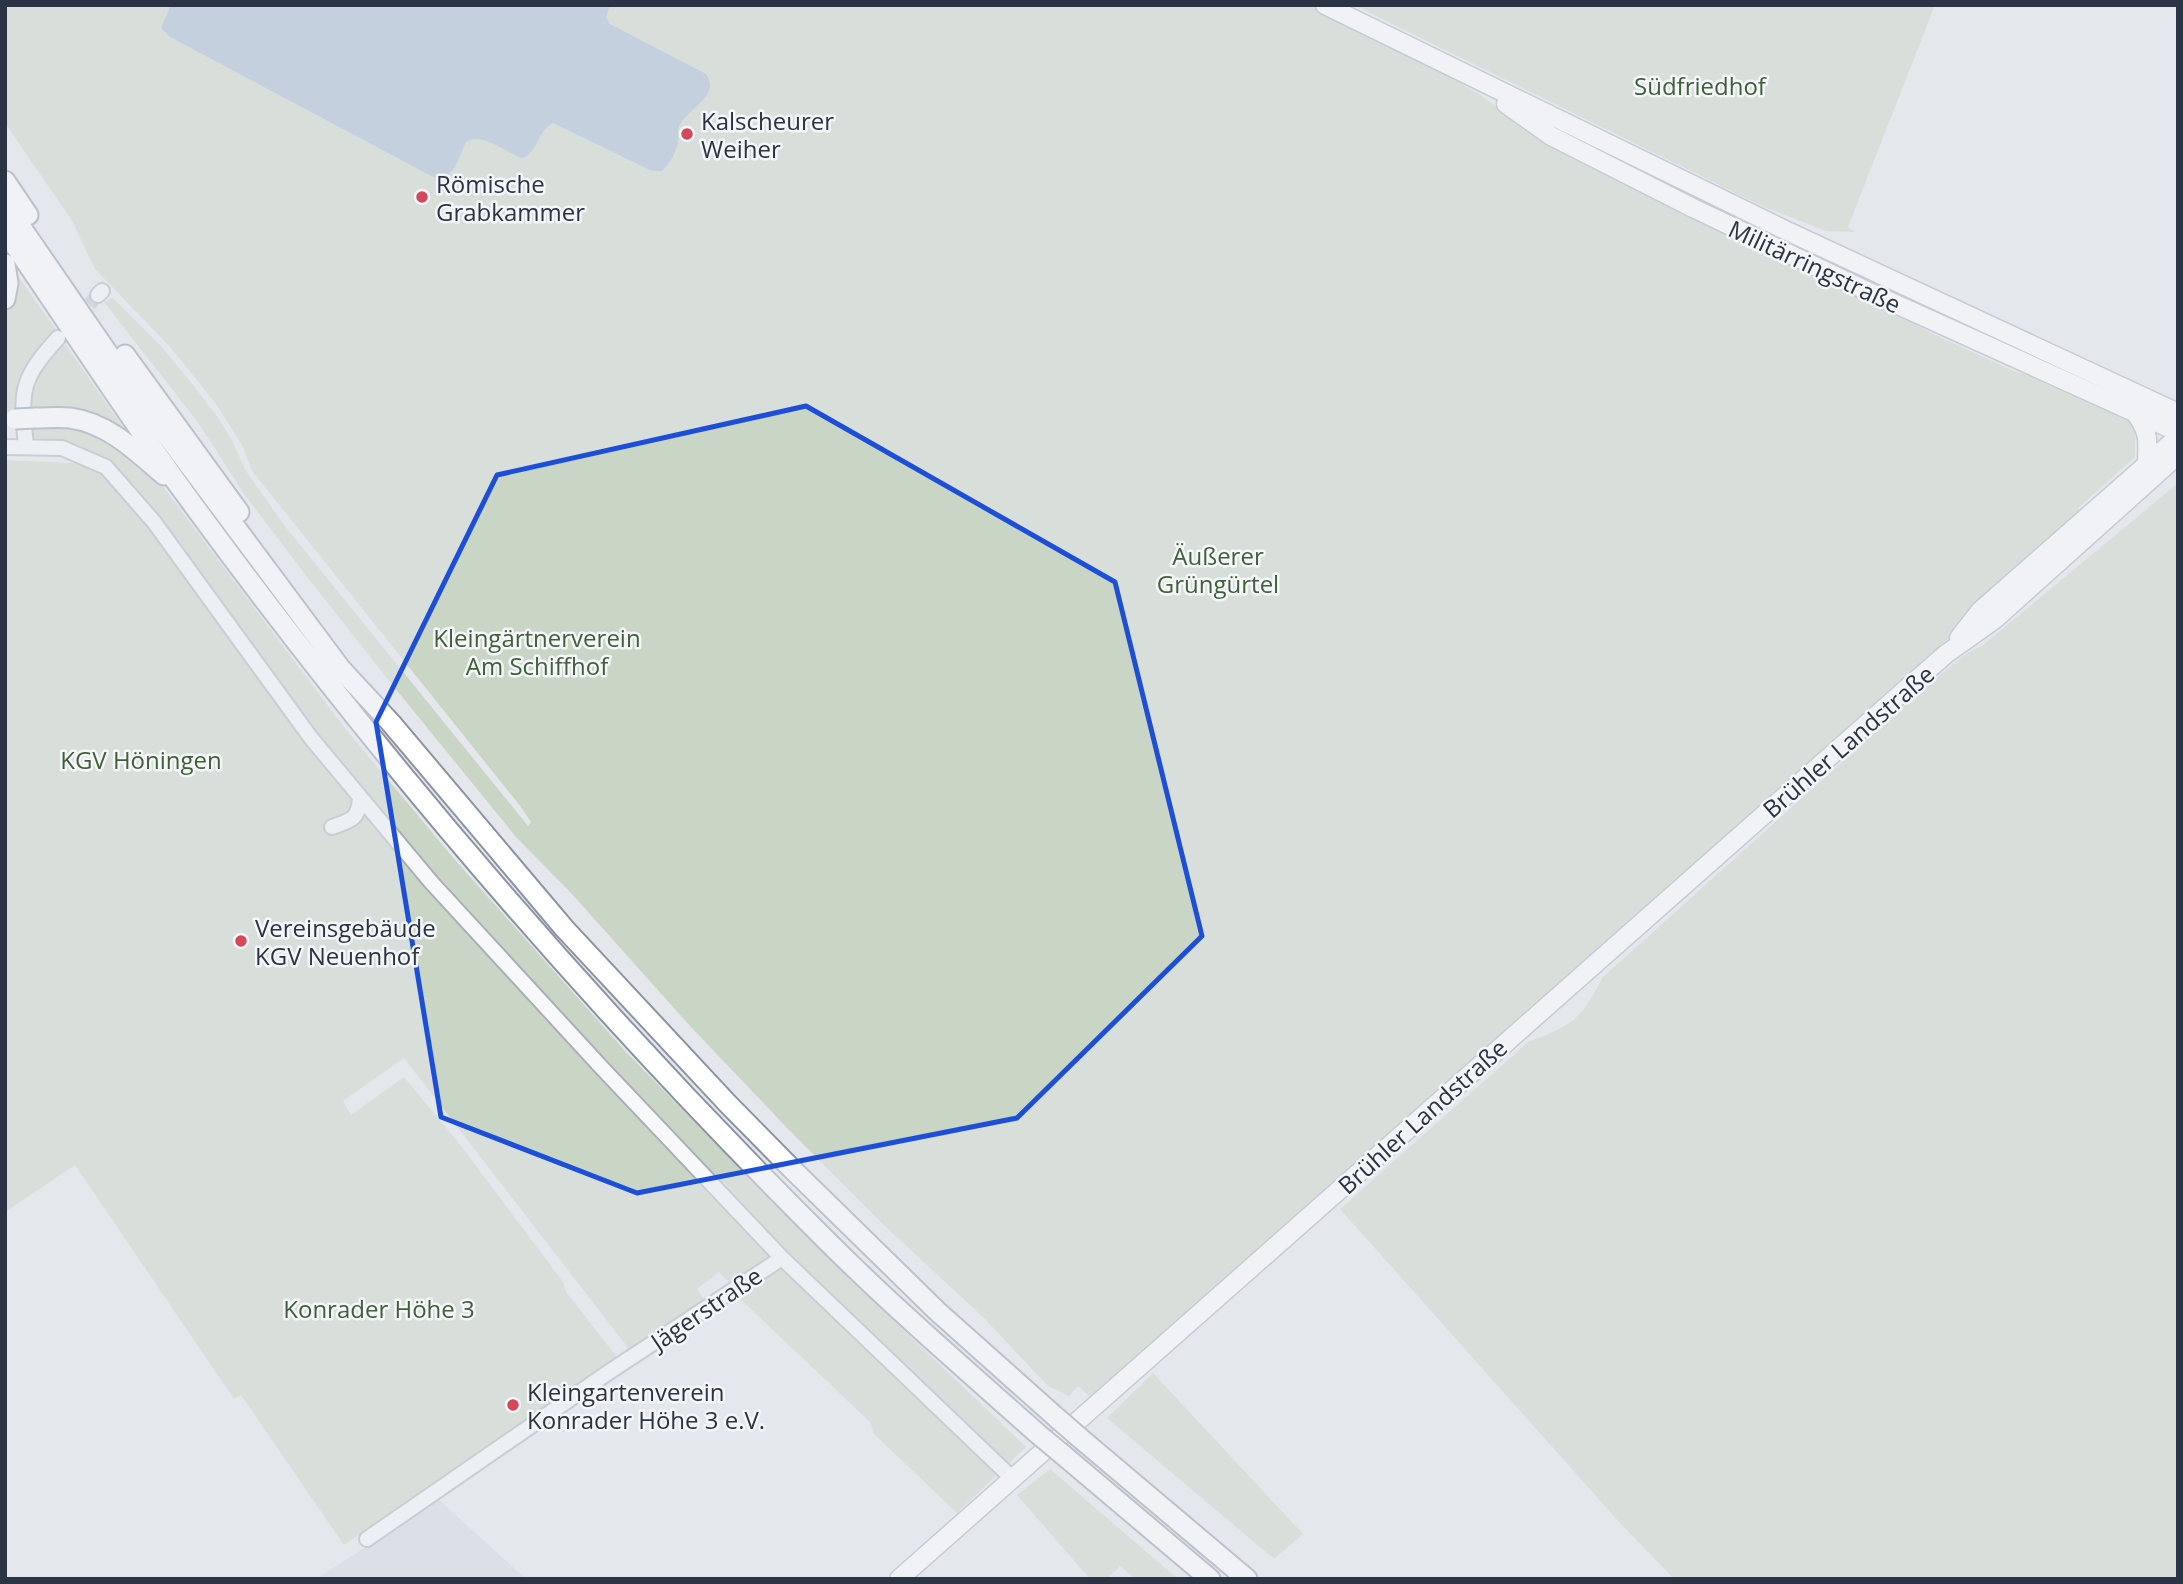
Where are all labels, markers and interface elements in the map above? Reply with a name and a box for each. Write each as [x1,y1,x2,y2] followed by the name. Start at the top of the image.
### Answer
[1634,69,1768,102] park label: Südfriedhof
[701,104,834,165] place label: Kalscheurer Weiher
[679,126,695,142] marker: Kalscheurer Weiher
[436,167,585,228] place label: Römische Grabkammer
[414,189,430,205] marker: Römische Grabkammer
[1723,212,1907,320] street label: Militärringstraße
[1157,539,1279,600] park label: Äußerer Grüngürtel
[433,621,641,682] park label: Kleingärtnerverein Am Schiffhof
[1755,657,1941,825] street label: Brühler Landstraße
[60,743,222,776] park label: KGV Höningen
[255,911,436,972] place label: Vereinsgebäude KGV Neuenhof
[233,933,249,949] marker: Vereinsgebäude KGV Neuenhof
[1330,1031,1514,1201] street label: Brühler Landstraße
[642,1259,768,1358] street label: Jägerstraße
[283,1292,475,1325] park label: Konrader Höhe 3
[527,1375,765,1436] place label: Kleingartenverein Konrader Höhe 3 e.V.
[505,1397,521,1413] marker: Kleingartenverein Konrader Höhe 3 e.V.

